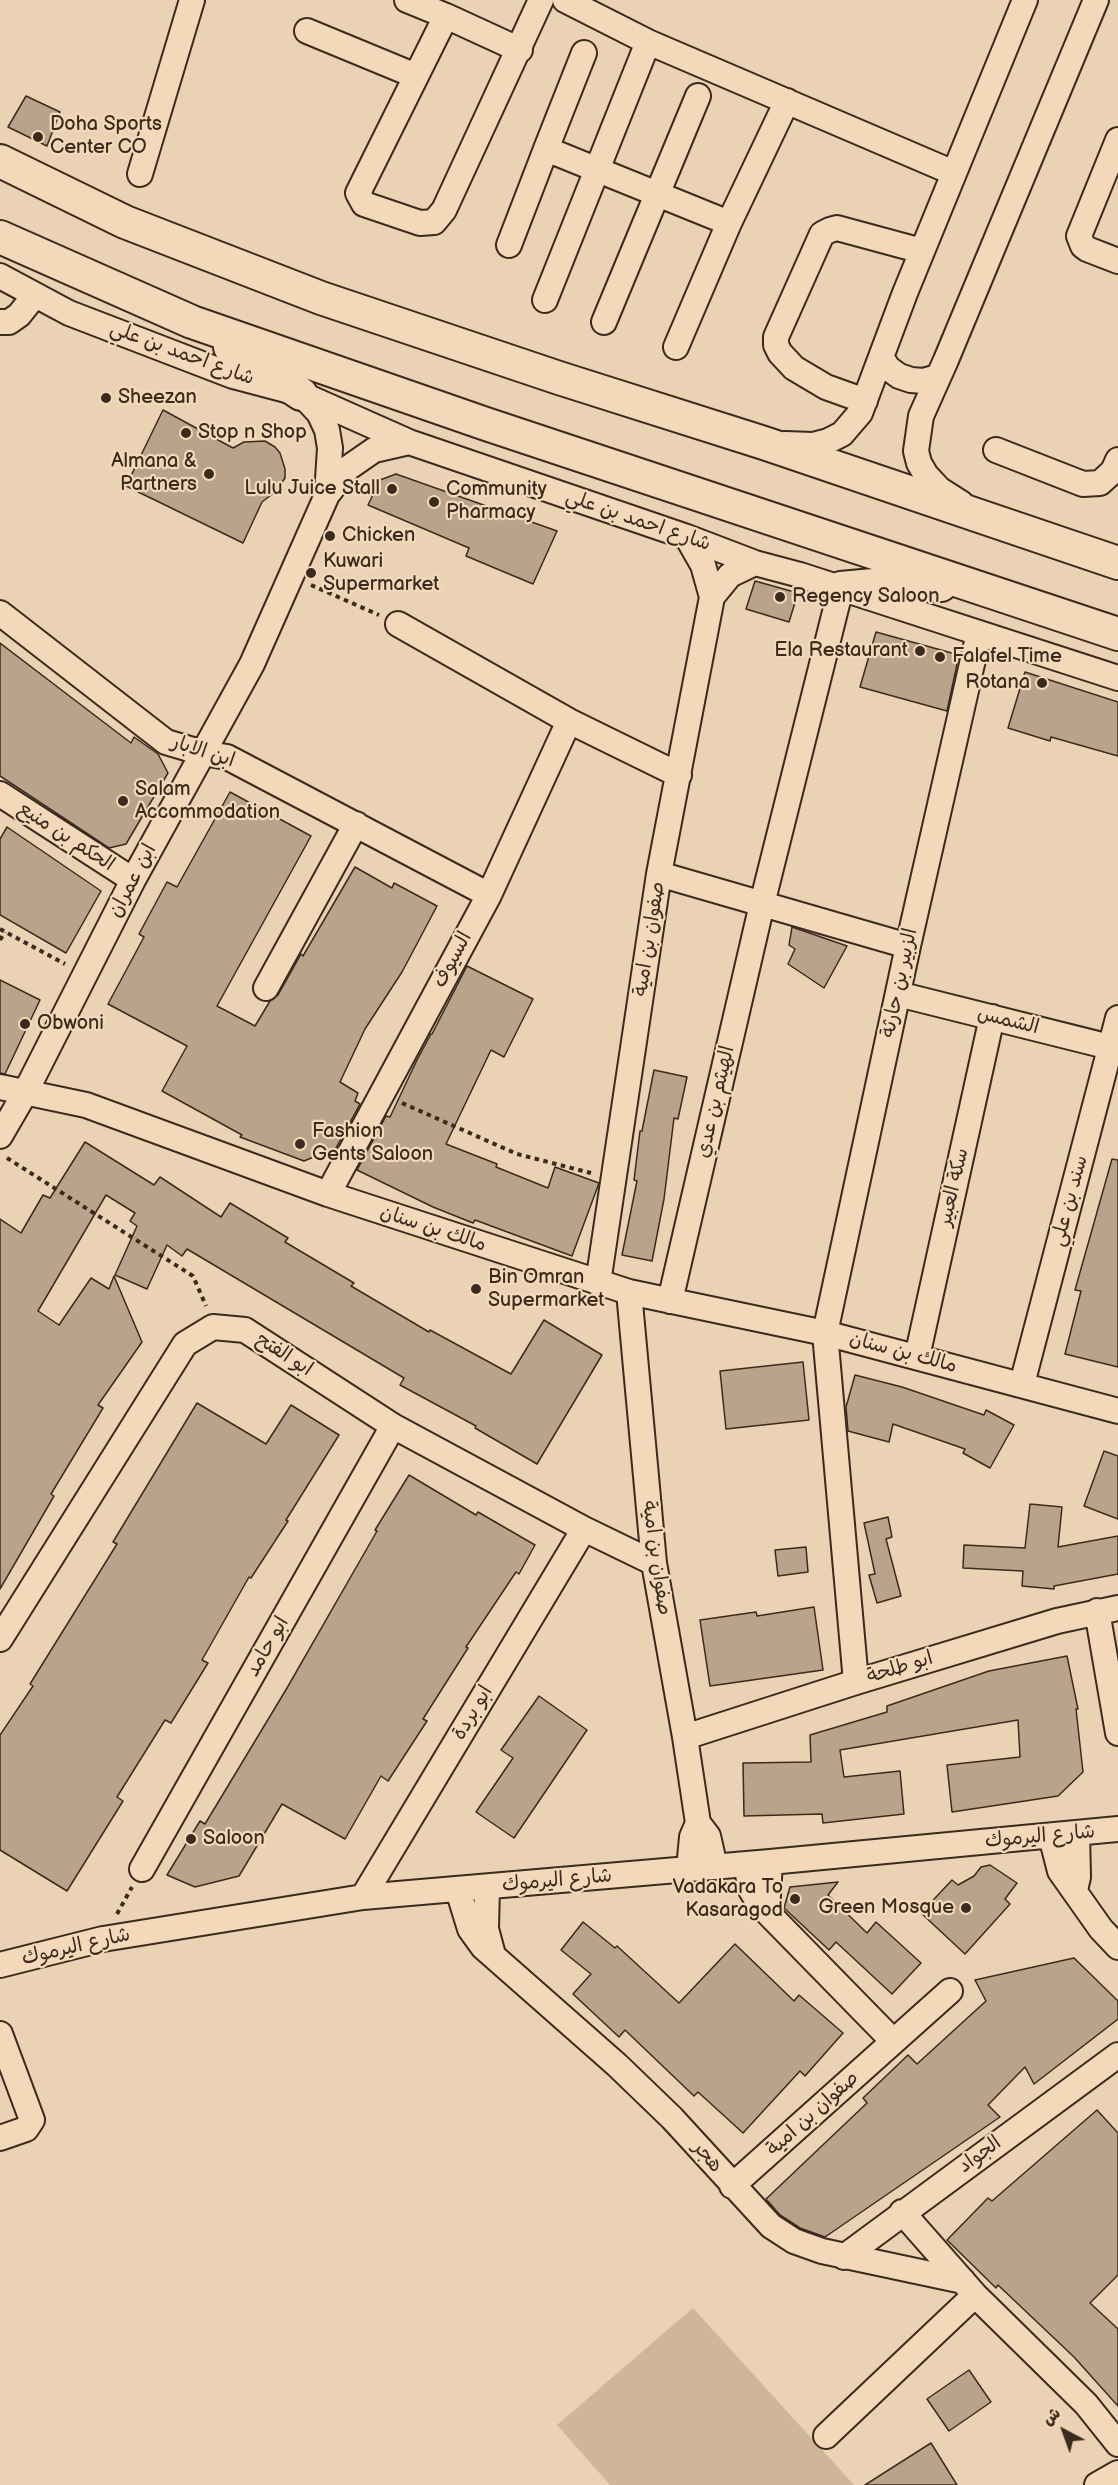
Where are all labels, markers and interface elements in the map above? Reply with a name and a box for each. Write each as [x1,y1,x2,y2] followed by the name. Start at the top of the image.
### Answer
[50,113,162,160] place label: Doha Sports Center CO
[31,130,45,144] marker: Doha Sports Center CO
[107,317,257,391] street label: شارع احمد بن علي
[118,386,197,410] place label: Sheezan
[99,391,113,405] marker: Sheezan
[198,421,307,445] place label: Stop n Shop
[179,426,193,440] marker: Stop n Shop
[111,450,197,497] place label: Almana & Partners
[202,467,216,481] marker: Almana & Partners
[244,477,380,501] place label: Lulu Juice Stall
[446,478,547,525] place label: Community Pharmacy
[385,482,399,496] marker: Lulu Juice Stall
[562,485,714,557] street label: شارع احمد بن علي
[427,495,441,509] marker: Community Pharmacy
[342,524,415,548] place label: Chicken
[323,529,337,543] marker: Chicken
[323,550,439,597] place label: Kuwari Supermarket
[304,566,318,580] marker: Kuwari Supermarket
[792,585,939,609] place label: Regency Saloon
[773,590,787,604] marker: Regency Saloon
[774,639,908,663] place label: Ela Restaurant
[913,644,927,658] marker: Ela Restaurant
[952,645,1062,669] place label: Falafel Time
[933,650,947,664] marker: Falafel Time
[965,671,1030,695] place label: Rotana
[1035,676,1049,690] marker: Rotana
[168,731,238,773] street label: ابن الابار
[135,778,280,825] place label: Salam Accommodation
[116,794,130,808] marker: Salam Accommodation
[13,797,119,877] street label: الحكم بن منيع
[104,840,162,922] street label: ابن عمران
[629,880,671,998] street label: صفوان بن امية
[877,926,923,1040] street label: الزبير بن حارثة
[428,928,478,992] street label: السيوف
[975,1002,1041,1040] street label: الشمس
[37,1012,104,1036] place label: Obwoni
[18,1017,32,1031] marker: Obwoni
[691,1044,741,1160] street label: الهيثم بن عدي
[312,1120,433,1167] place label: Fashion Gents Saloon
[293,1137,307,1151] marker: Fashion Gents Saloon
[933,1146,975,1228] street label: سكة العبير
[1046,1153,1094,1249] street label: سند بن علي
[377,1201,489,1257] street label: مالك بن سنان
[488,1266,604,1313] place label: Bin Omran Supermarket
[469,1282,483,1296] marker: Bin Omran Supermarket
[847,1327,959,1379] street label: مالك بن سنان
[251,1328,317,1382] street label: ابو الفتح
[636,1499,676,1617] street label: صفوان بن امية
[241,1613,295,1681] street label: ابو حامد
[864,1647,936,1689] street label: ابو طلحة
[447,1681,499,1745] street label: ابو بردة
[984,1820,1096,1854] street label: شارع اليرموك
[203,1827,265,1851] place label: Saloon
[184,1832,198,1846] marker: Saloon
[501,1864,613,1898] street label: شارع اليرموك
[673,1876,783,1923] place label: Vadakara To Kasaragod
[788,1892,802,1906] marker: Vadakara To Kasaragod
[819,1896,954,1920] place label: Green Mosque
[959,1901,973,1915] marker: Green Mosque
[19,1923,133,1971] street label: شارع اليرموك
[762,2066,864,2162] street label: صفوان بن امية
[954,2131,1006,2179] street label: الجواد
[687,2136,727,2178] street label: هجر
[1034,2401,1094,2461] north arrow
[1039,2404,1065,2430] text: ش

